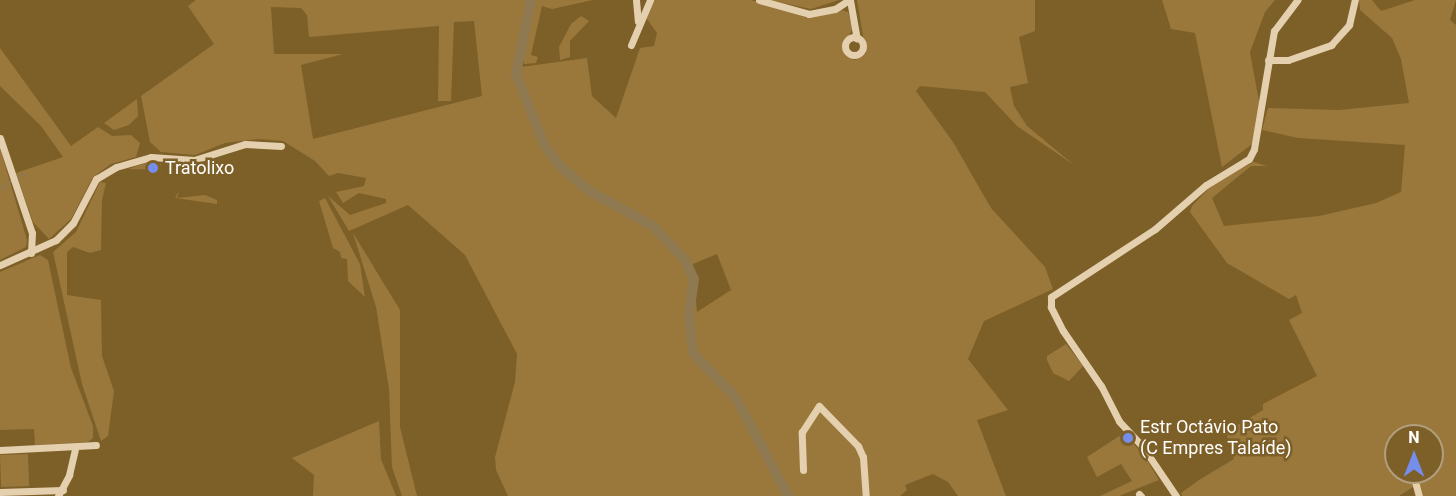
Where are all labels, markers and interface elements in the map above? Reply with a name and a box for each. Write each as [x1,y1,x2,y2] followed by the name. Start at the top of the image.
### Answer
[165,157,234,179] place label: Tratolixo
[146,161,160,175] marker: Tratolixo
[1140,417,1292,460] place label: Estr Octávio Pato (C Empres Talaíde)
[1384,424,1444,484] north arrow
[1408,428,1420,447] text: N
[1121,431,1135,445] marker: Estr Octávio Pato (C Empres Talaíde)

